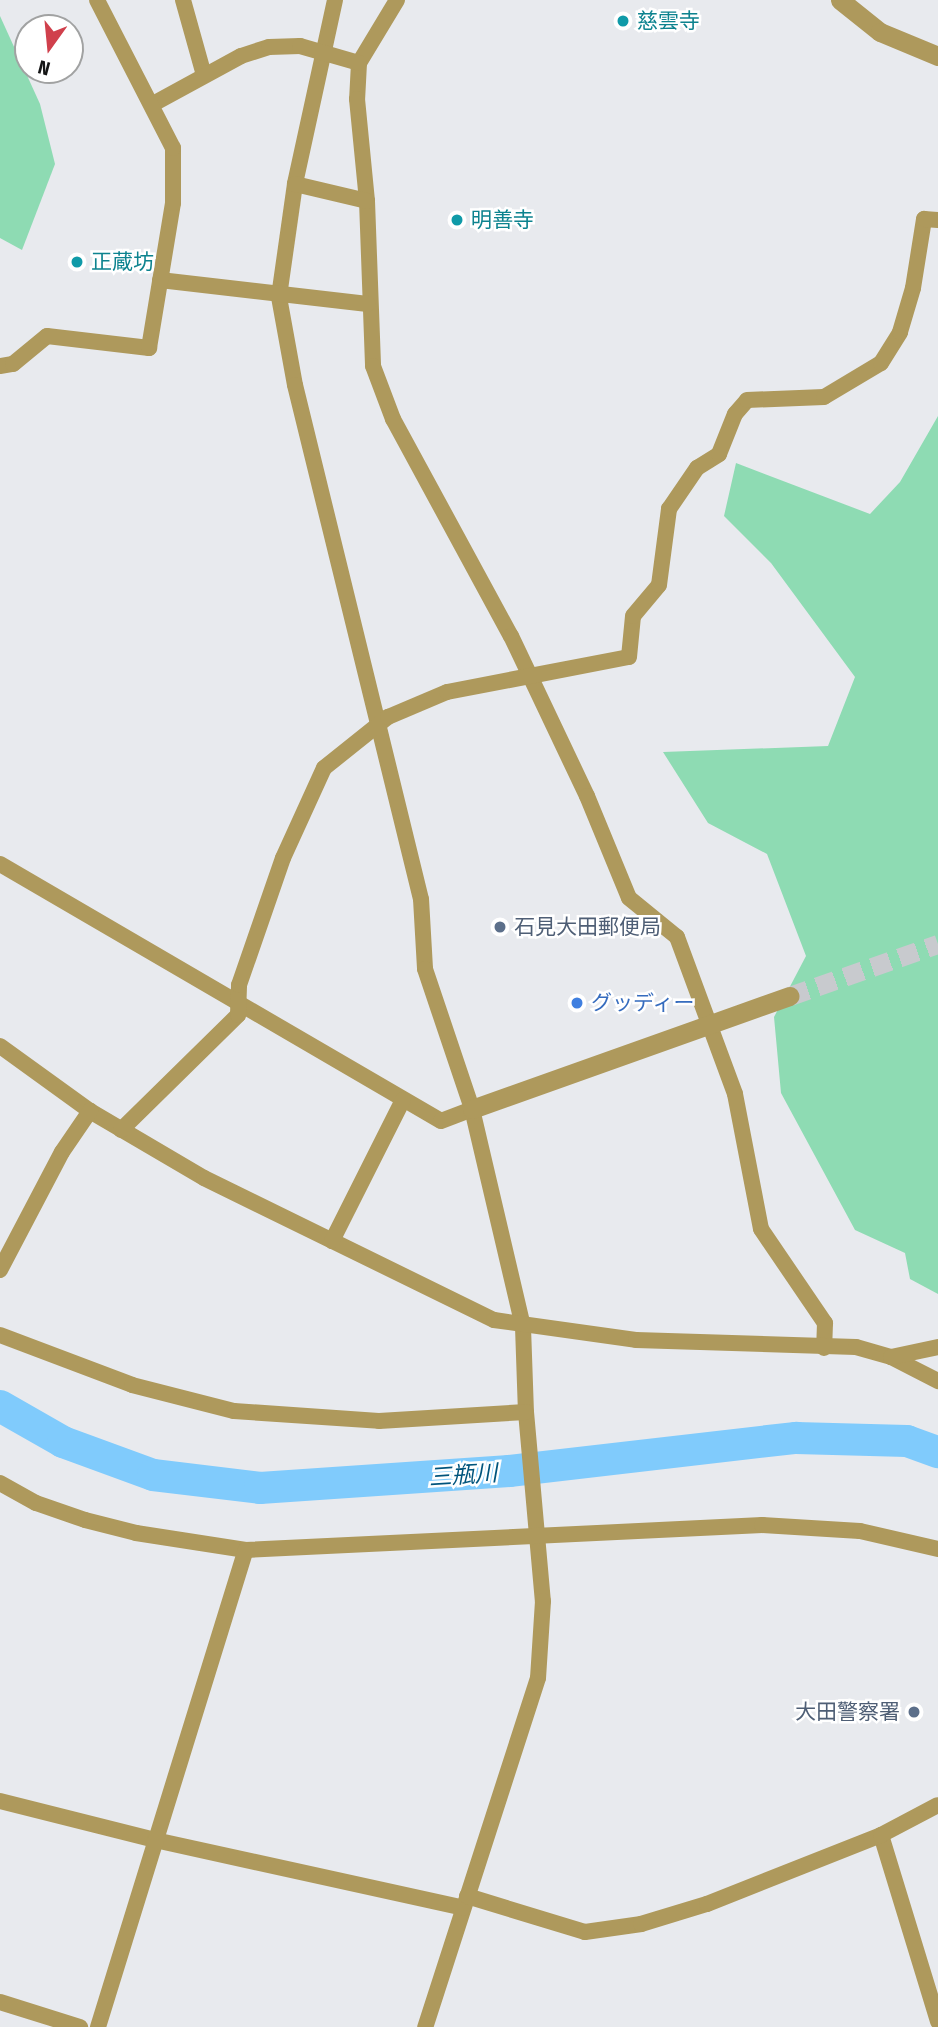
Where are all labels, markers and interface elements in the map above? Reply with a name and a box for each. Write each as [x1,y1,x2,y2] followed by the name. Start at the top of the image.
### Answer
[637,8,700,34] place label: 慈雲寺
[615,13,631,29] marker: 慈雲寺
[14,14,84,84] north arrow
[35,55,52,80] text: N
[471,207,534,233] place label: 明善寺
[449,212,465,228] marker: 明善寺
[91,249,154,275] place label: 正蔵坊
[69,254,85,270] marker: 正蔵坊
[514,914,661,940] place label: 石見大田郵便局
[492,919,508,935] marker: 石見大田郵便局
[591,990,696,1016] place label: グッディー
[569,995,585,1011] marker: グッディー
[428,1459,498,1491] water label: 三瓶川
[795,1699,900,1725] place label: 大田警察署
[906,1704,922,1720] marker: 大田警察署

